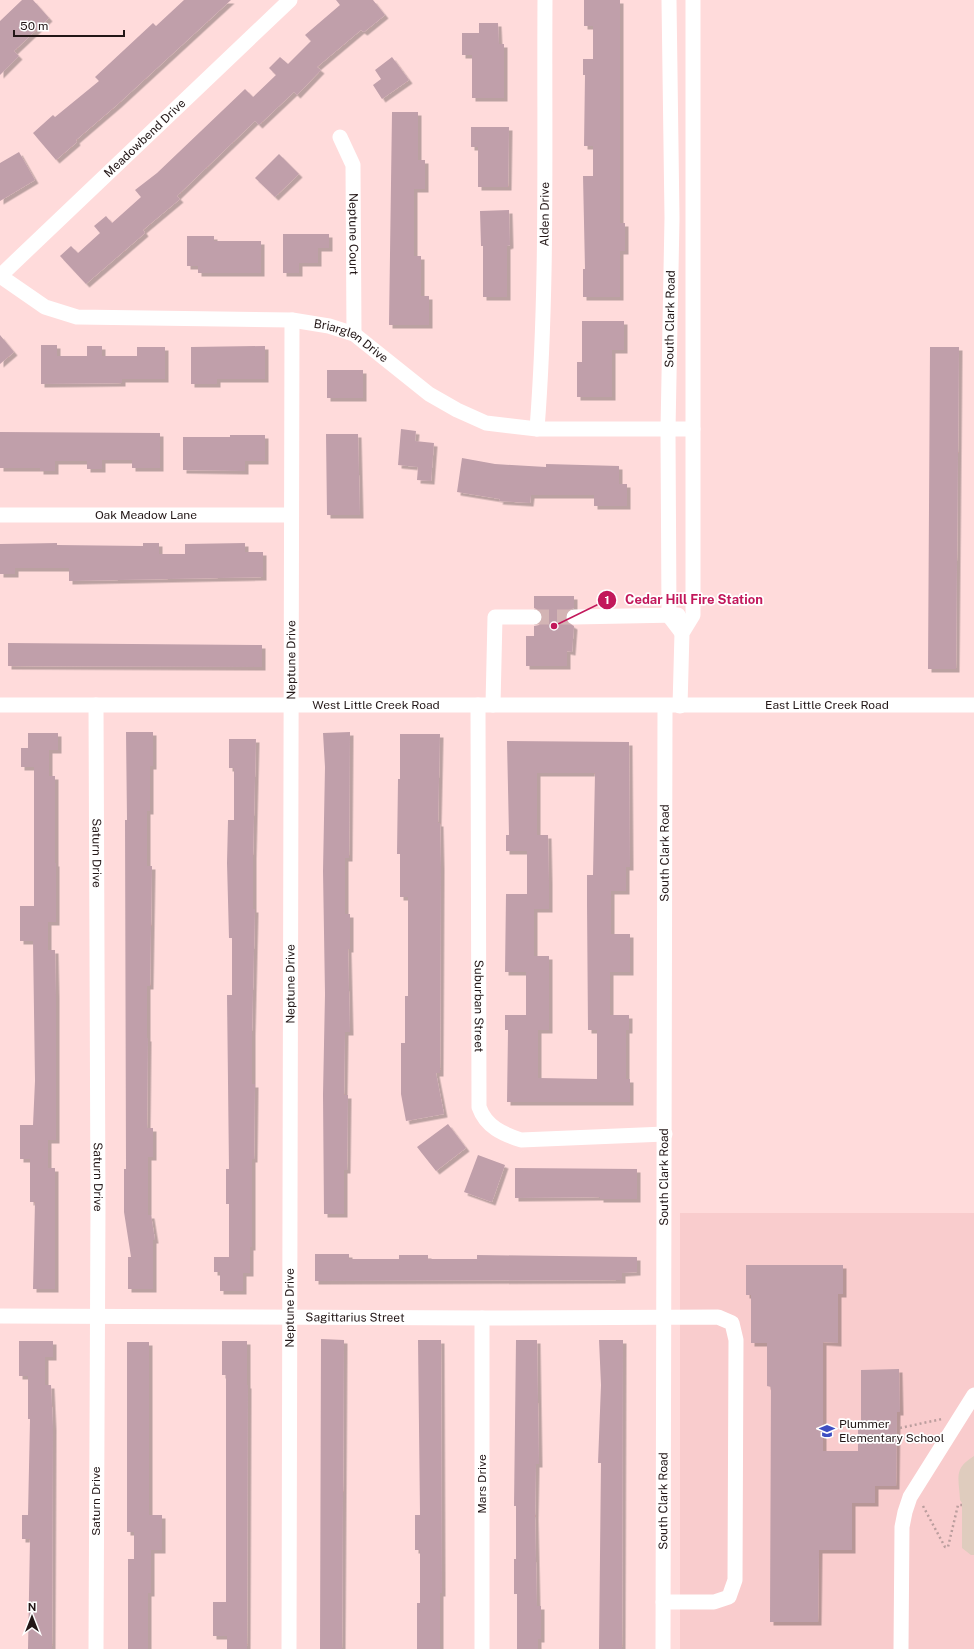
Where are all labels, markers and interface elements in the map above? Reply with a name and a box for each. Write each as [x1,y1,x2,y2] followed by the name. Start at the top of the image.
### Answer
[14,12,124,38] scale bar
[20,19,48,33] text: 50 m
[101,96,189,180] street label: Meadowbend Drive
[537,182,552,247] street label: Alden Drive
[346,193,361,276] street label: Neptune Court
[662,270,678,368] street label: South Clark Road
[313,317,391,366] street label: Briarglen Drive
[95,508,197,522] street label: Oak Meadow Lane
[597,587,771,612] callout: Cedar Hill Fire Station
[625,592,763,607] text: Cedar Hill Fire Station
[604,593,610,607] text: 1
[284,620,298,700] street label: Neptune Drive
[312,698,440,712] street label: West Little Creek Road
[765,698,889,712] street label: East Little Creek Road
[658,804,672,902] street label: South Clark Road
[89,818,104,888] street label: Saturn Drive
[283,944,298,1024] street label: Neptune Drive
[472,960,486,1053] street label: Suburban Street
[657,1128,671,1226] street label: South Clark Road
[91,1142,105,1212] street label: Saturn Drive
[283,1268,297,1348] street label: Neptune Drive
[305,1310,405,1325] street label: Sagittarius Street
[839,1417,945,1445] place label: Plummer Elementary School
[818,1422,836,1440] school or university icon: Plummer Elementary School
[656,1452,670,1550] street label: South Clark Road
[475,1454,489,1514] street label: Mars Drive
[89,1466,103,1536] street label: Saturn Drive
[12,1597,52,1637] north arrow
[28,1601,36,1613] text: N

